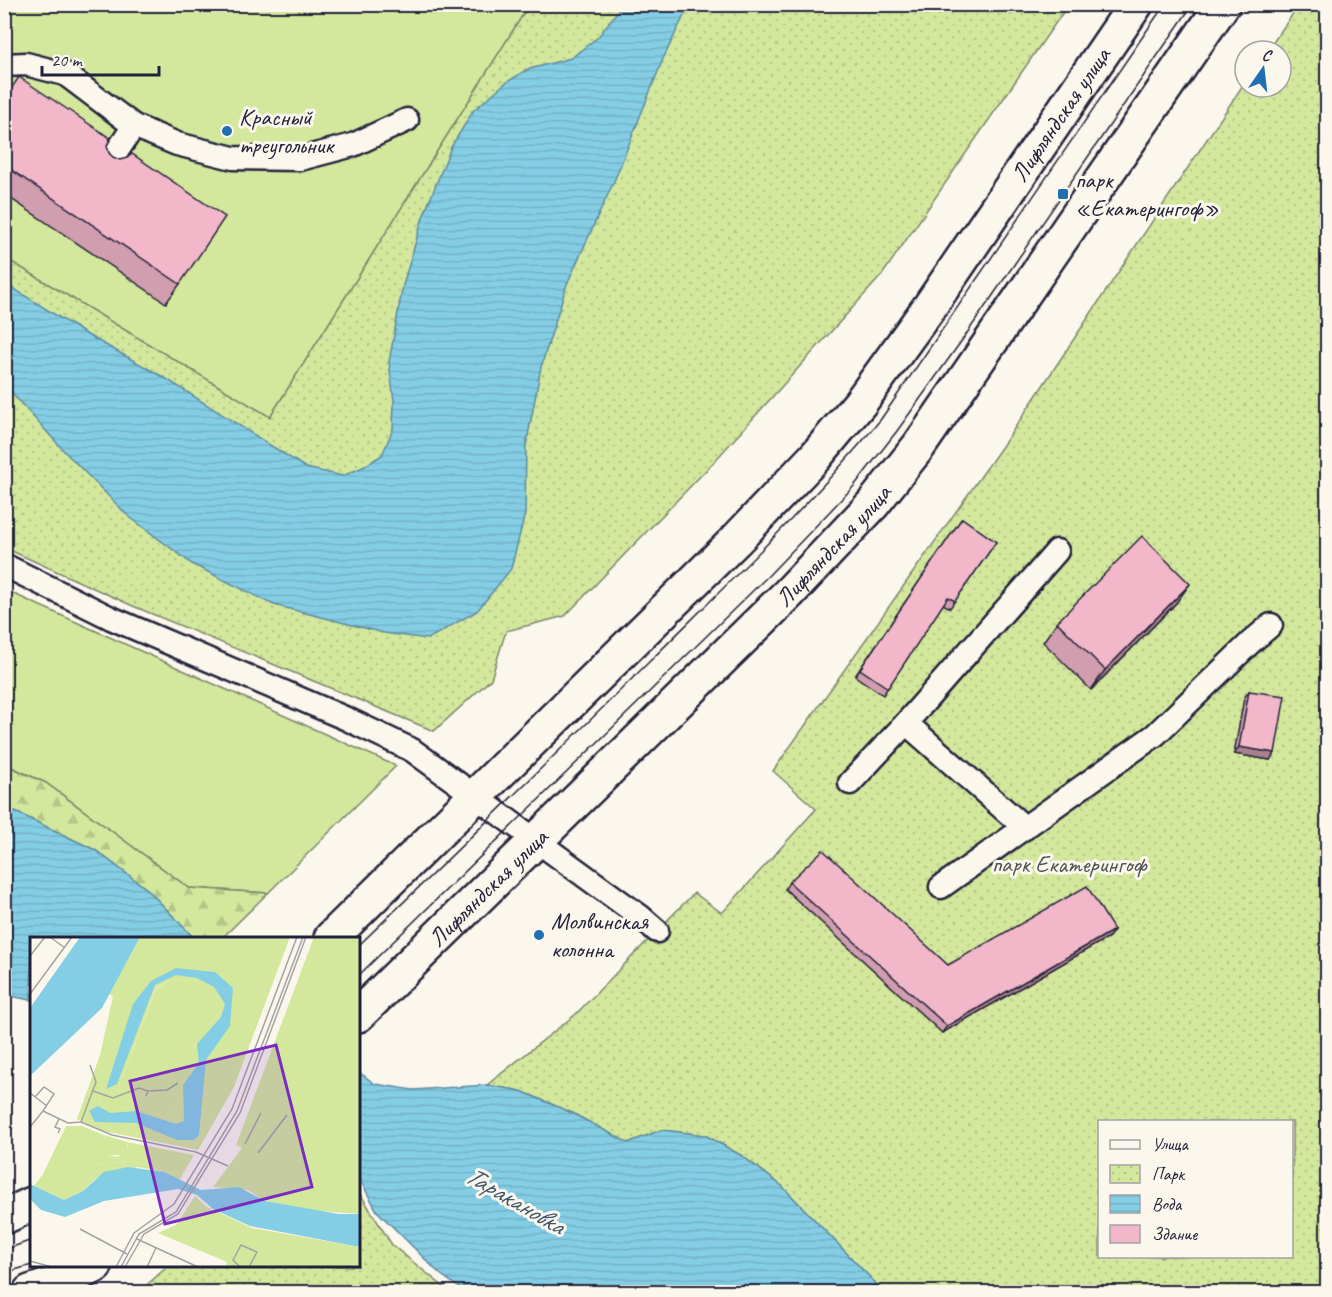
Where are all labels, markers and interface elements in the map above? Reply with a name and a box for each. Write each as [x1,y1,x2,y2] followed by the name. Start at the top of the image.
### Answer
[42,39,159,77] scale bar
[1233,39,1293,99] north arrow
[1004,41,1118,188] street label: Лифляндская улица
[1260,45,1275,67] text: С
[51,49,84,71] text: 20 m
[239,102,335,160] place label: Красный треугольник
[220,124,234,138] marker: Красный треугольник
[1075,165,1219,223] place label: парк «Екатерингоф»
[1056,187,1070,201] marker: парк «Екатерингоф»
[769,478,898,613] street label: Лифляндская улица
[422,821,555,953] street label: Лифляндская улица
[992,849,1148,879] park label: парк Екатерингоф
[551,906,649,964] place label: Молвинская колонна
[532,928,546,942] marker: Молвинская колонна
[30,937,360,1267] inset map
[1098,1120,1293,1258] legend
[1152,1133,1189,1155] text: Улица
[460,1158,573,1243] water label: Таракановка
[1152,1163,1186,1185] text: Парк
[1152,1193,1183,1215] text: Вода
[1152,1223,1198,1245] text: Здание

